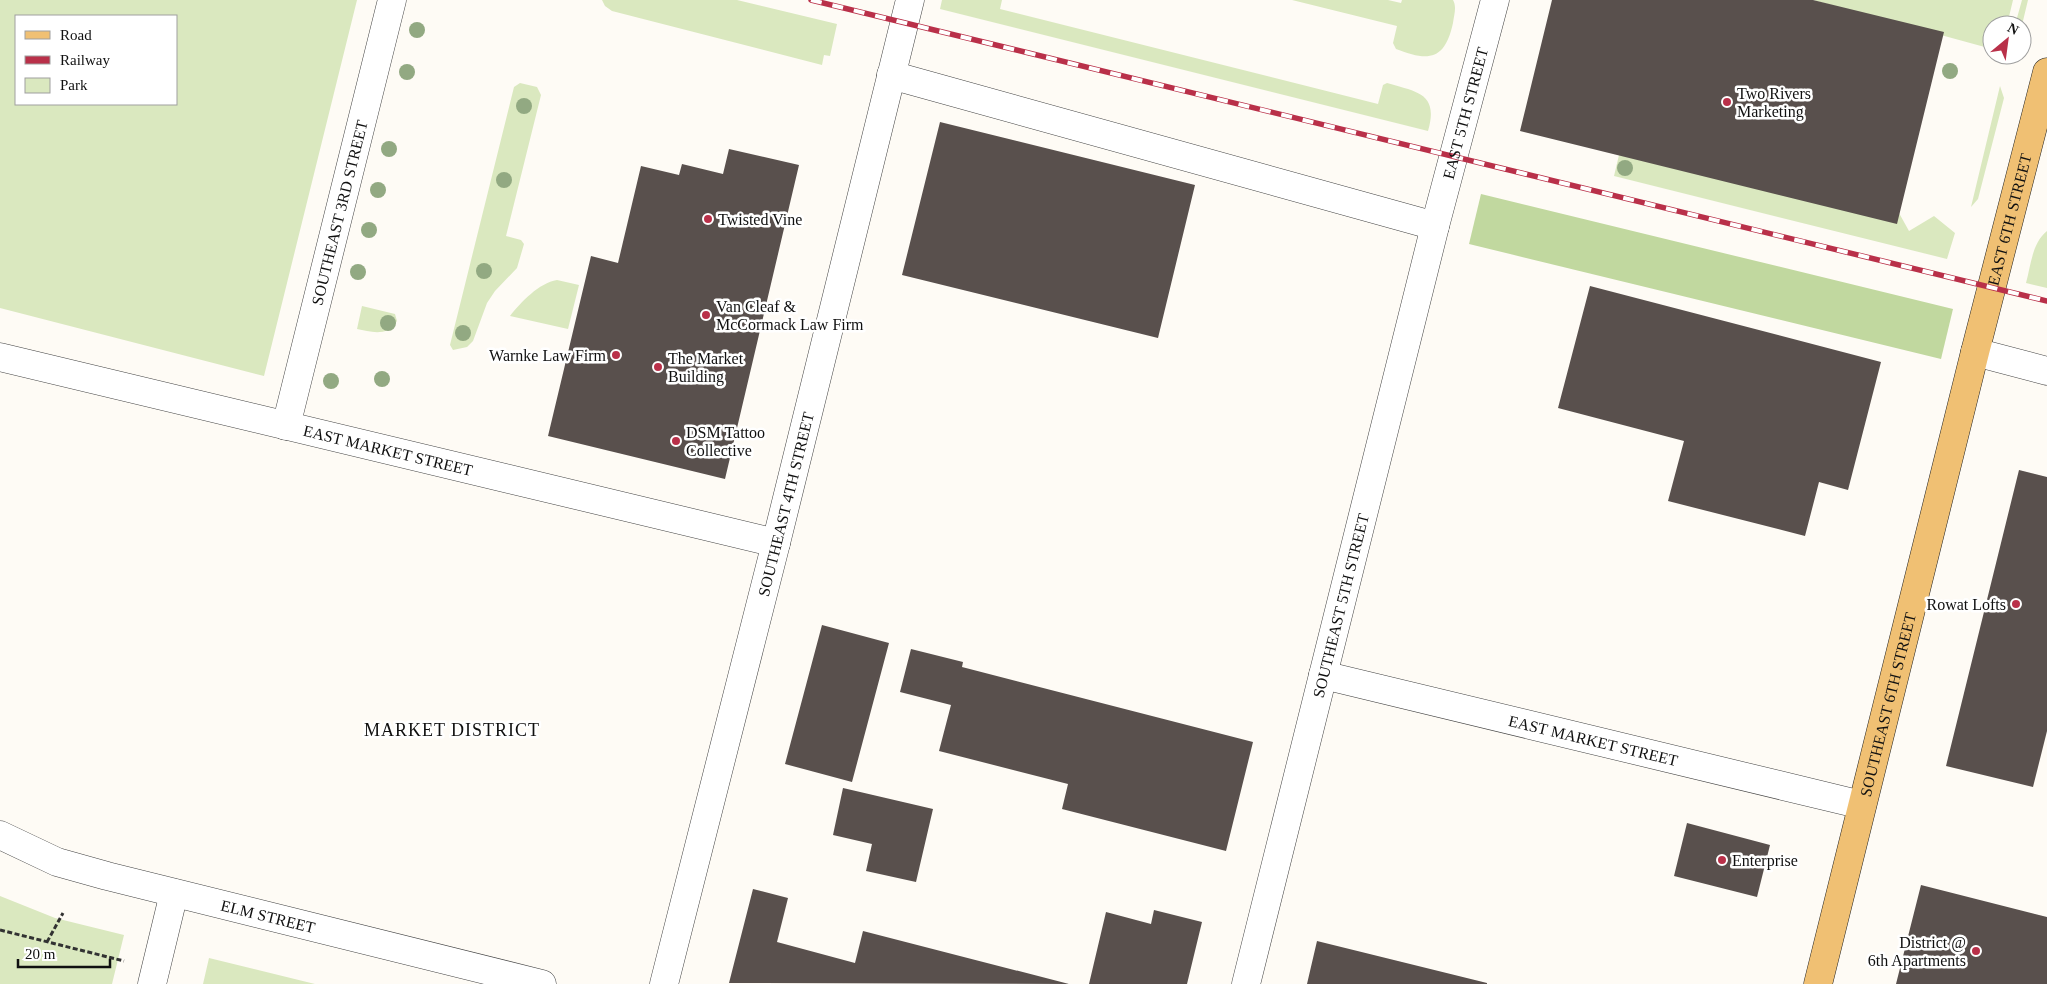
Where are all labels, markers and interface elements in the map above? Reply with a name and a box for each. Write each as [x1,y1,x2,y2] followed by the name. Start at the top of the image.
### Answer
[15,15,178,105] legend
[1982,15,2032,65] north arrow
[2005,20,2021,38] text: N
[60,27,92,43] text: Road
[1440,45,1491,181] street label: EAST 5TH STREET
[60,52,110,68] text: Railway
[60,77,88,93] text: Park
[1737,85,1811,121] place label: Two Rivers Marketing
[1721,96,1733,108] marker: Two Rivers Marketing
[308,118,371,307] street label: SOUTHEAST 3RD STREET
[1984,152,2035,288] street label: EAST 6TH STREET
[718,211,802,228] place label: Twisted Vine
[702,213,714,225] marker: Twisted Vine
[716,298,864,333] place label: Van Cleaf & McCormack Law Firm
[700,309,712,321] marker: Van Cleaf & McCormack Law Firm
[489,347,607,364] place label: Warnke Law Firm
[610,349,622,361] marker: Warnke Law Firm
[668,350,744,386] place label: The Market Building
[652,361,664,373] marker: The Market Building
[755,410,817,598] street label: SOUTHEAST 4TH STREET
[301,422,475,479] street label: EAST MARKET STREET
[686,424,765,459] place label: DSM Tattoo Collective
[670,435,682,447] marker: DSM Tattoo Collective
[1310,512,1372,700] street label: SOUTHEAST 5TH STREET
[1926,596,2006,613] place label: Rowat Lofts
[2010,598,2022,610] marker: Rowat Lofts
[1857,611,1919,798] street label: SOUTHEAST 6TH STREET
[1507,712,1680,769] street label: EAST MARKET STREET
[364,720,540,740] district label: MARKET DISTRICT
[1732,852,1798,870] place label: Enterprise
[1716,854,1728,866] marker: Enterprise
[219,897,317,936] street label: ELM STREET
[1868,934,1966,970] place label: District @ 6th Apartments
[18,936,110,968] scale bar
[1970,945,1982,957] marker: District @ 6th Apartments
[25,946,56,962] text: 20 m

